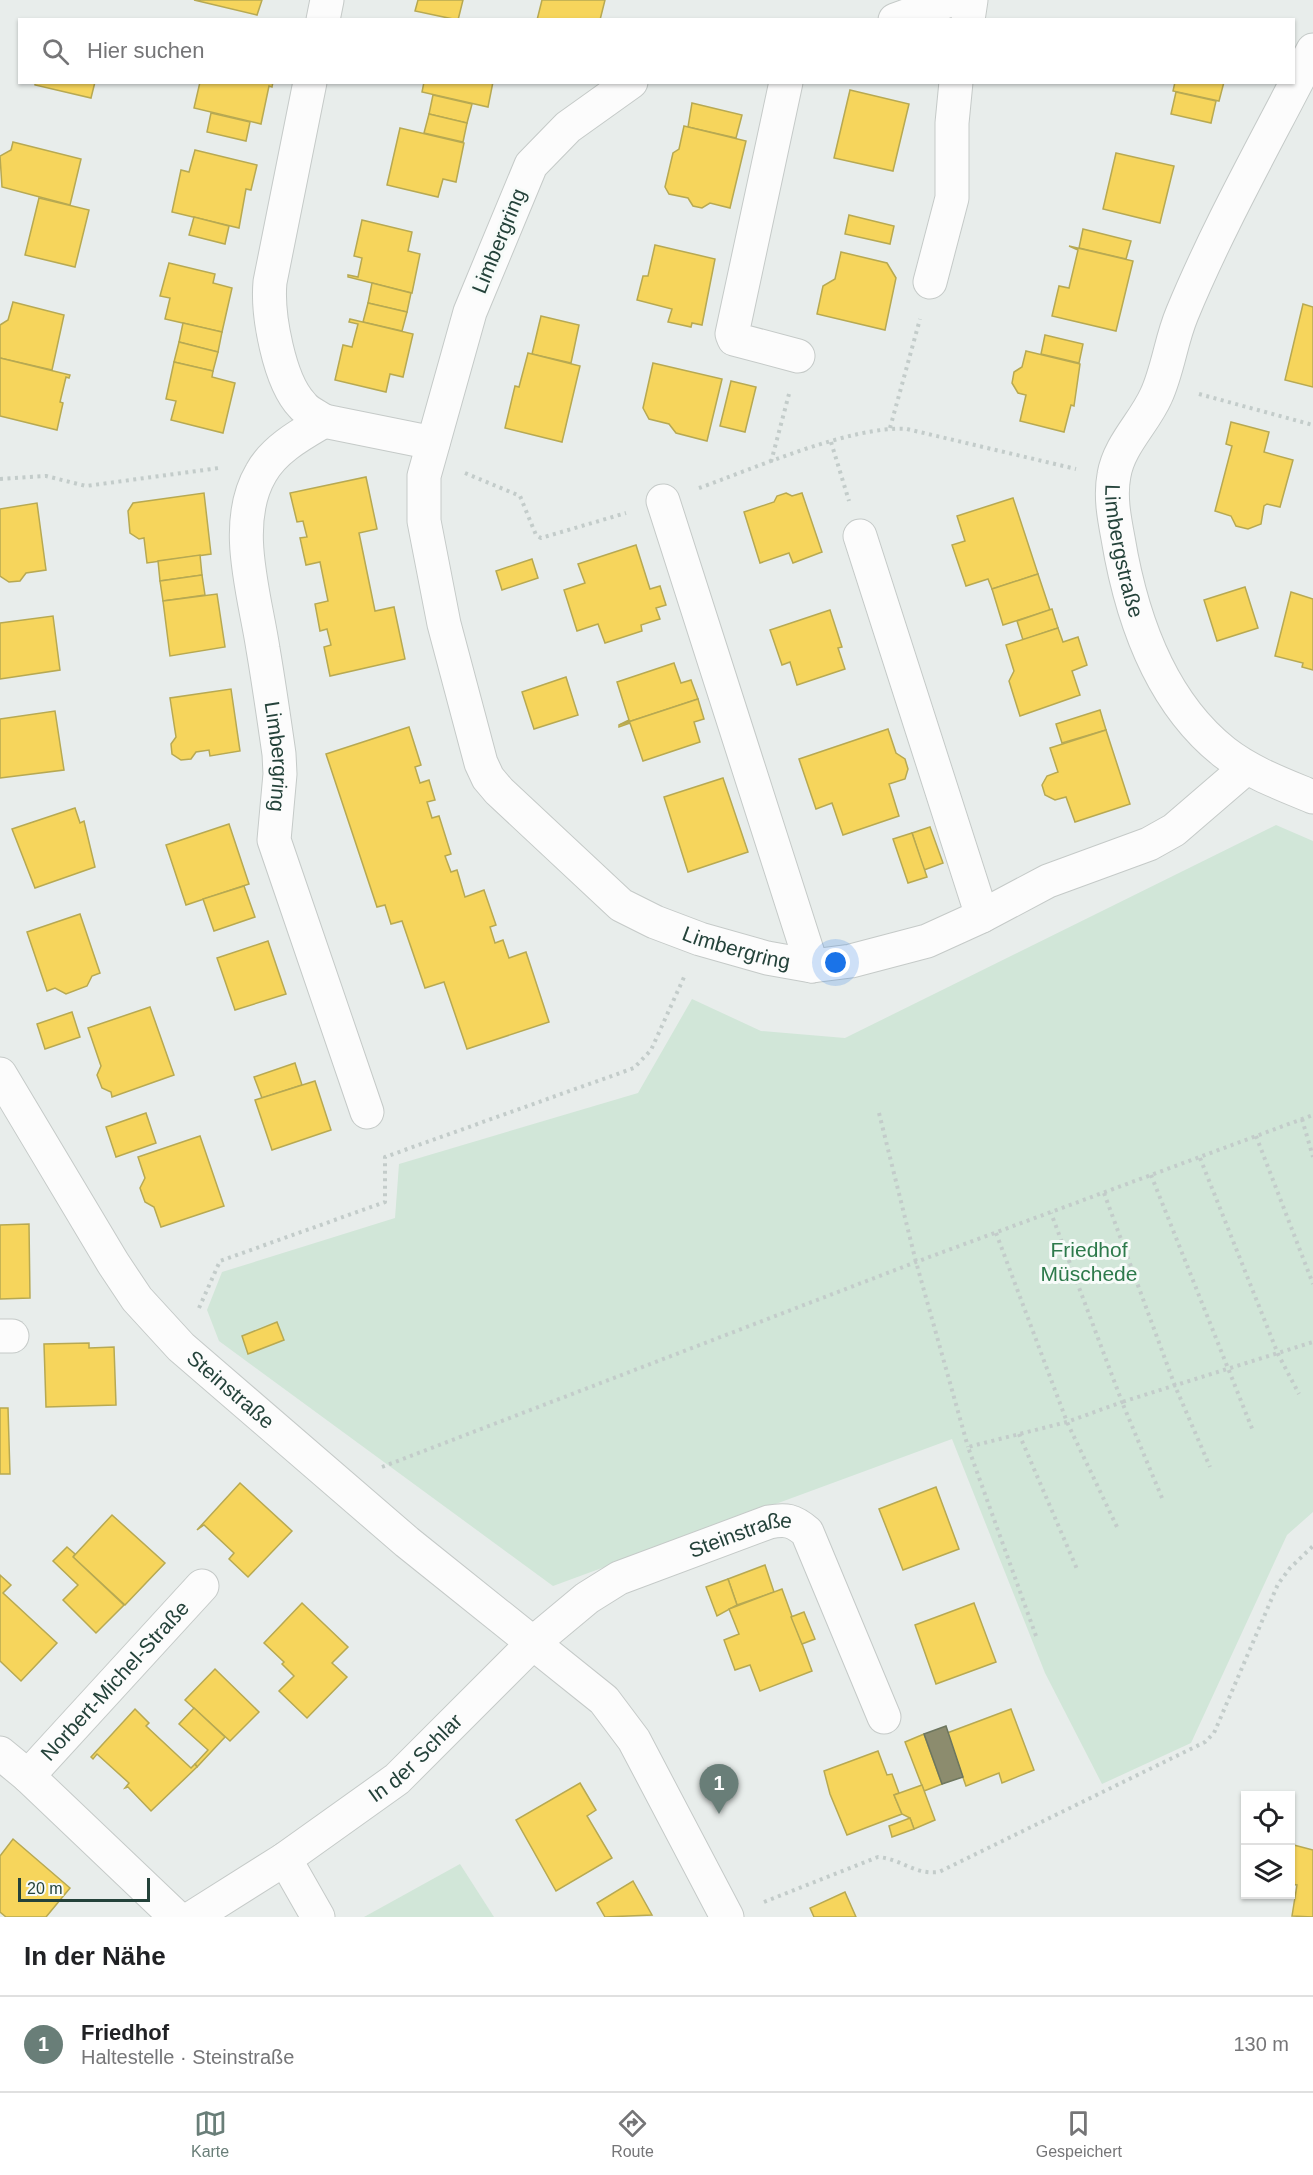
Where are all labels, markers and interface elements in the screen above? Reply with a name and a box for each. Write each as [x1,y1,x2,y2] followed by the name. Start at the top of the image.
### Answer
[18,18,1295,84] search box
[39,35,72,68] icon: search
[87,38,204,63] text: Hier suchen
[467,185,530,297] street label: Limbergring
[1101,484,1148,620] street label: Limbergstraße
[260,700,292,813] street label: Limbergring
[679,921,792,973] street label: Limbergring
[821,948,850,977] your location
[1041,1238,1137,1285] park label: Friedhof Müschede
[183,1346,279,1433] street label: Steinstraße
[686,1508,793,1562] street label: Steinstraße
[36,1596,193,1765] street label: Norbert-Michel-Straße
[364,1709,466,1807] street label: In der Schlar
[700,1764,738,1814] pin: 1
[1241,1791,1295,1899] map controls
[1241,1791,1295,1845] button: locate
[1241,1845,1295,1899] button: layers
[18,1875,150,1902] scale bar
[27,1880,63,1897] text: 20 m
[24,1941,166,1971] text: In der Nähe
[81,2020,169,2045] text: Friedhof
[38,2033,49,2055] text: 1
[1233,2033,1289,2055] text: 130 m
[81,2046,294,2068] text: Haltestelle · Steinstraße
[191,2107,229,2161] tab: Karte
[611,2107,654,2161] tab: Route
[1036,2107,1122,2161] tab: Gespeichert

